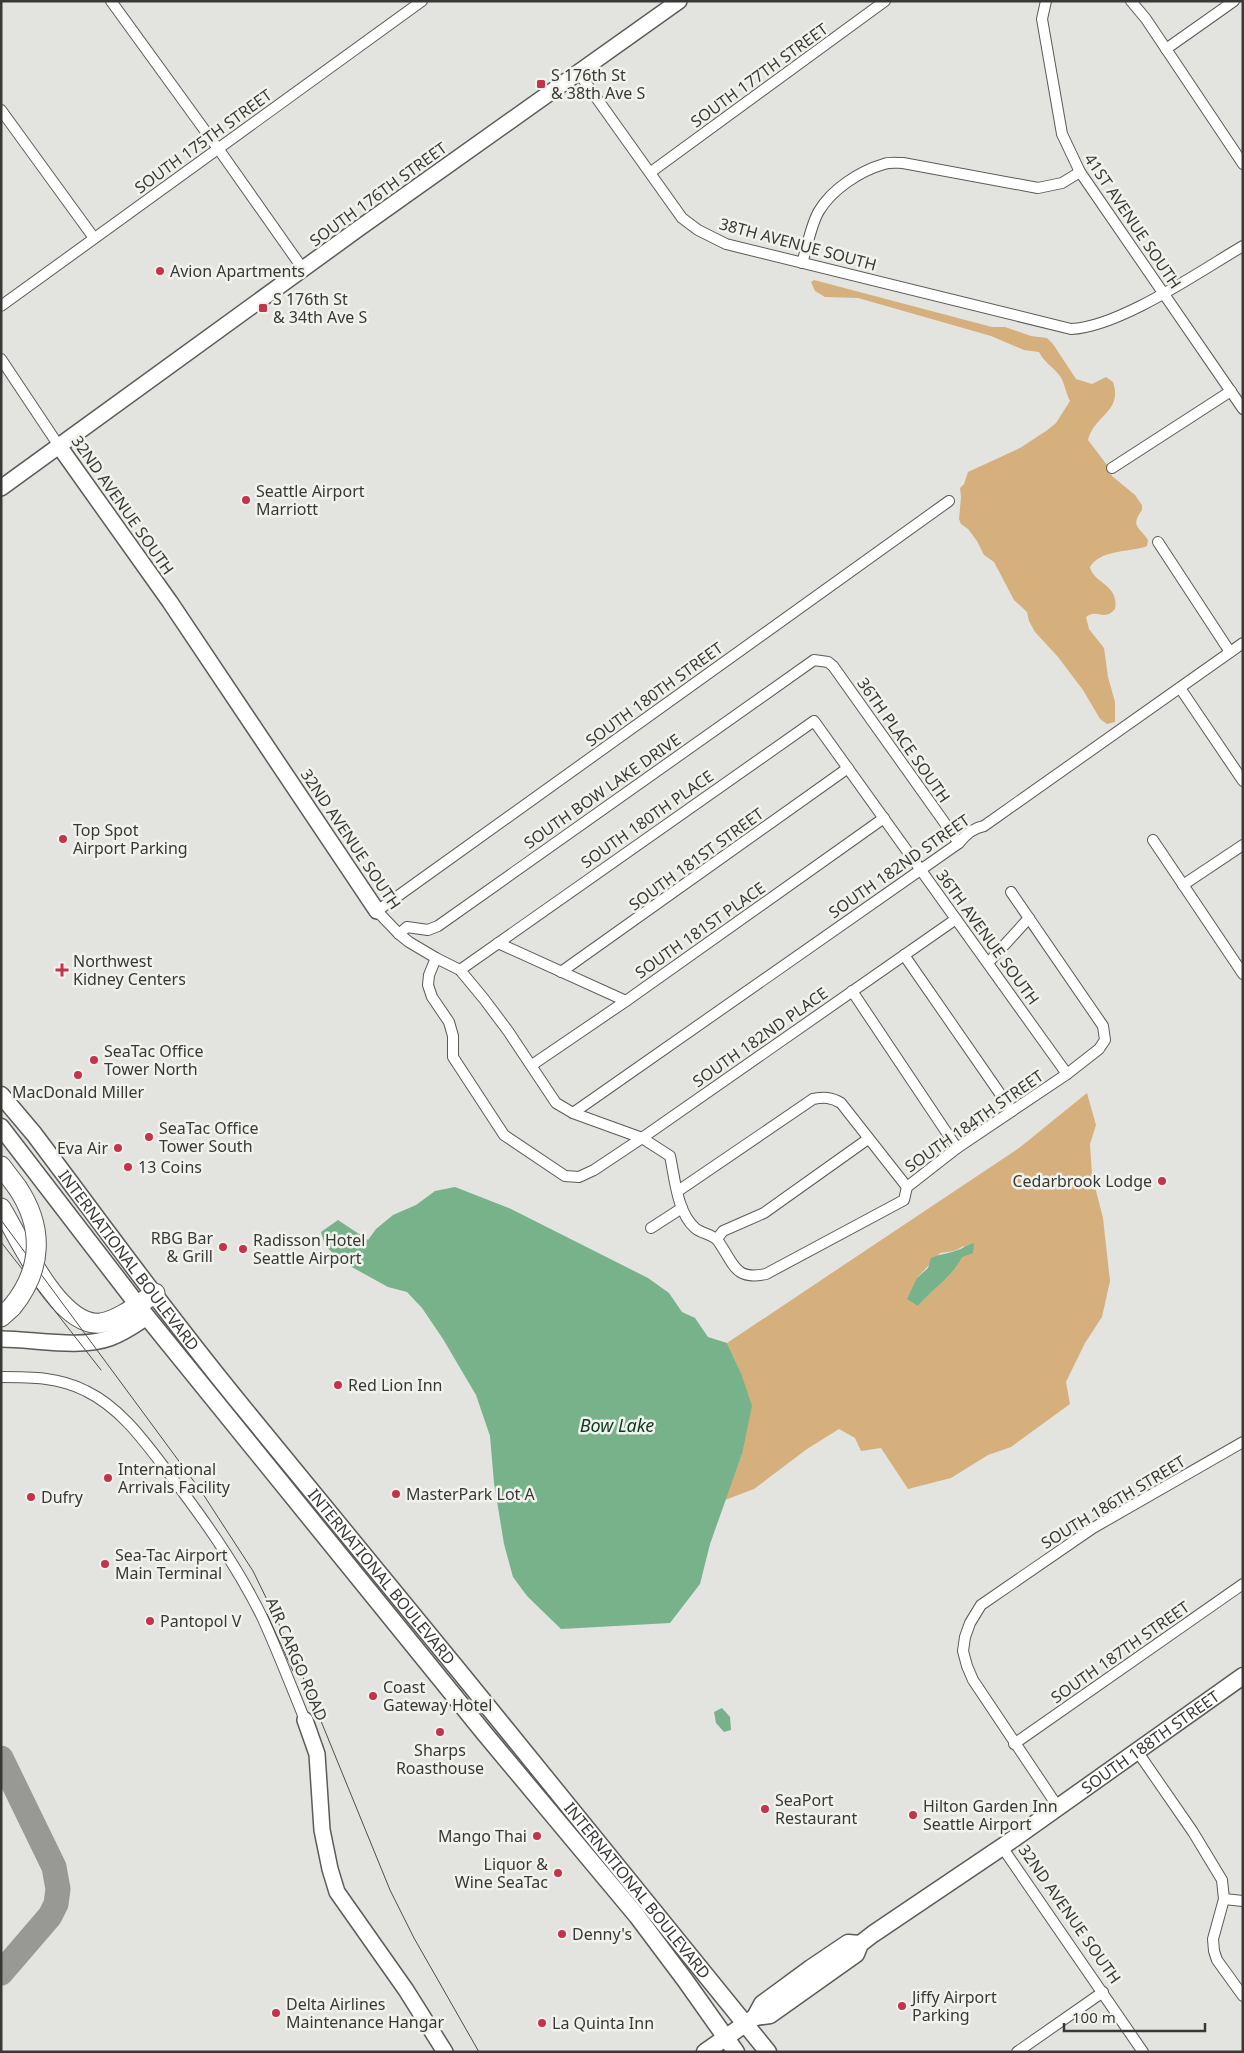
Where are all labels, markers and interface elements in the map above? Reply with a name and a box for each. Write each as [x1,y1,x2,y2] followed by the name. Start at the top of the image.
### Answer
[686,18,832,132] street label: SOUTH 177TH STREET
[551,64,646,104] place label: S 176th St & 38th Ave S
[535,78,547,90] marker: S 176th St & 38th Ave S
[130,84,276,198] street label: SOUTH 175TH STREET
[305,137,451,251] street label: SOUTH 176TH STREET
[1079,149,1187,293] street label: 41ST AVENUE SOUTH
[717,212,879,276] street label: 38TH AVENUE SOUTH
[170,260,305,282] place label: Avion Apartments
[154,265,166,277] marker: Avion Apartments
[273,288,368,328] place label: S 176th St & 34th Ave S
[257,302,269,314] marker: S 176th St & 34th Ave S
[67,431,179,579] street label: 32ND AVENUE SOUTH
[256,480,365,520] place label: Seattle Airport Marriott
[240,494,252,506] marker: Seattle Airport Marriott
[581,637,727,751] street label: SOUTH 180TH STREET
[853,673,955,807] street label: 36TH PLACE SOUTH
[519,728,685,854] street label: SOUTH BOW LAKE DRIVE
[296,764,406,914] street label: 32ND AVENUE SOUTH
[576,765,718,873] street label: SOUTH 180TH PLACE
[624,803,768,915] street label: SOUTH 181ST STREET
[824,809,974,923] street label: SOUTH 182ND STREET
[73,819,188,859] place label: Top Spot Airport Parking
[57,833,69,845] marker: Top Spot Airport Parking
[932,865,1044,1009] street label: 36TH AVENUE SOUTH
[631,877,769,983] street label: SOUTH 181ST PLACE
[73,950,186,990] place label: Northwest Kidney Centers
[55,963,69,977] marker: Northwest Kidney Centers
[688,982,832,1092] street label: SOUTH 182ND PLACE
[104,1040,204,1080] place label: SeaTac Office Tower North
[88,1054,100,1066] marker: SeaTac Office Tower North
[900,1065,1048,1177] street label: SOUTH 184TH STREET
[72,1069,84,1081] marker: MacDonald Miller
[12,1081,144,1103] place label: MacDonald Miller
[159,1117,259,1157] place label: SeaTac Office Tower South
[143,1131,155,1143] marker: SeaTac Office Tower South
[57,1137,108,1159] place label: Eva Air
[112,1142,124,1154] marker: Eva Air
[138,1156,202,1178] place label: 13 Coins
[122,1161,134,1173] marker: 13 Coins
[54,1165,204,1355] street label: INTERNATIONAL BOULEVARD
[1012,1170,1152,1192] place label: Cedarbrook Lodge
[1156,1175,1168,1187] marker: Cedarbrook Lodge
[151,1227,213,1267] place label: RBG Bar & Grill
[253,1229,365,1269] place label: Radisson Hotel Seattle Airport
[217,1241,229,1253] marker: RBG Bar & Grill
[237,1243,249,1255] marker: Radisson Hotel Seattle Airport
[348,1374,442,1396] place label: Red Lion Inn
[332,1379,344,1391] marker: Red Lion Inn
[580,1413,654,1437] water label: Bow Lake
[1037,1450,1189,1554] street label: SOUTH 186TH STREET
[118,1458,231,1498] place label: International Arrivals Facility
[102,1472,114,1484] marker: International Arrivals Facility
[406,1483,536,1505] place label: MasterPark Lot A
[303,1484,460,1669] street label: INTERNATIONAL BOULEVARD
[41,1486,84,1508] place label: Dufry
[390,1488,402,1500] marker: MasterPark Lot A
[25,1491,37,1503] marker: Dufry
[115,1544,228,1584] place label: Sea-Tac Airport Main Terminal
[99,1558,111,1570] marker: Sea-Tac Airport Main Terminal
[261,1594,333,1724] street label: AIR CARGO ROAD
[1046,1596,1194,1708] street label: SOUTH 187TH STREET
[160,1610,242,1632] place label: Pantopol V
[144,1615,156,1627] marker: Pantopol V
[383,1676,492,1716] place label: Coast Gateway Hotel
[1077,1685,1224,1799] street label: SOUTH 188TH STREET
[367,1690,379,1702] marker: Coast Gateway Hotel
[434,1726,446,1738] marker: Sharps Roasthouse
[396,1739,484,1779] place label: Sharps Roasthouse
[775,1789,857,1829] place label: SeaPort Restaurant
[923,1795,1058,1835] place label: Hilton Garden Inn Seattle Airport
[559,1798,716,1983] street label: INTERNATIONAL BOULEVARD
[759,1803,771,1815] marker: SeaPort Restaurant
[907,1809,919,1821] marker: Hilton Garden Inn Seattle Airport
[438,1825,527,1847] place label: Mango Thai
[531,1830,543,1842] marker: Mango Thai
[1014,1840,1126,1988] street label: 32ND AVENUE SOUTH
[455,1853,548,1893] place label: Liquor & Wine SeaTac
[552,1867,564,1879] marker: Liquor & Wine SeaTac
[572,1923,632,1945] place label: Denny's
[556,1928,568,1940] marker: Denny's
[910,1986,997,2026] place label: Jiffy Airport Parking
[286,1993,444,2033] place label: Delta Airlines Maintenance Hangar
[896,2000,908,2012] marker: Jiffy Airport Parking
[1064,2000,1205,2032] scale bar
[270,2007,282,2019] marker: Delta Airlines Maintenance Hangar
[1072,2007,1116,2027] text: 100 m
[552,2012,654,2034] place label: La Quinta Inn
[536,2017,548,2029] marker: La Quinta Inn

